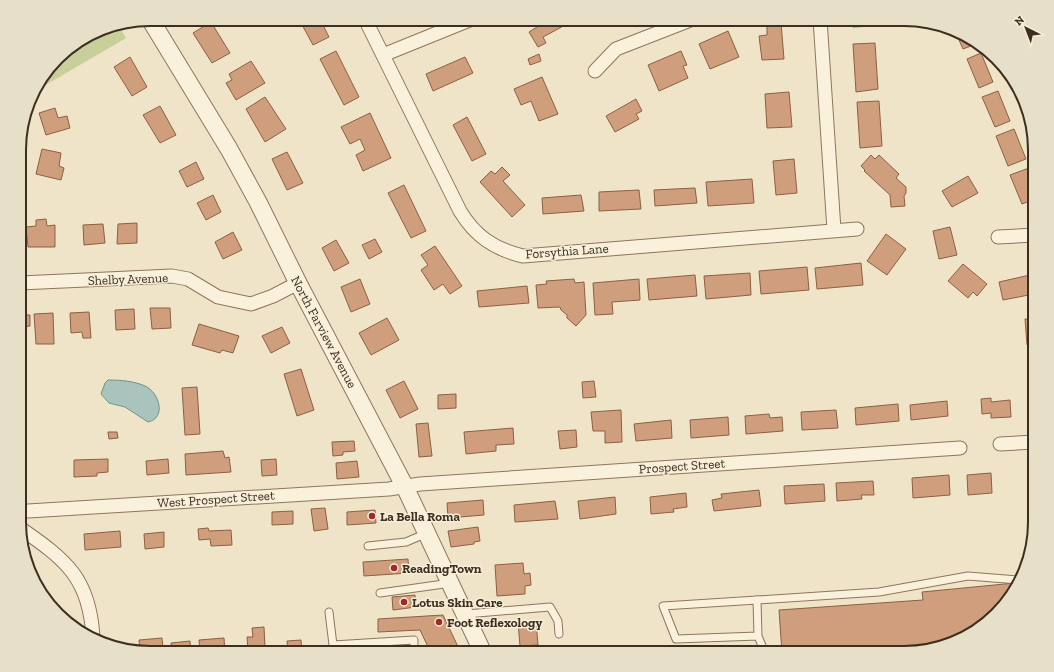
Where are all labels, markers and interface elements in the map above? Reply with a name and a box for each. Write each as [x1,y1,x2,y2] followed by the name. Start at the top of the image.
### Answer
[1006,8,1046,48] north arrow
[1012,13,1028,29] text: N
[525,241,609,261] street label: Forsythia Lane
[87,270,169,288] street label: Shelby Avenue
[288,273,360,391] street label: North Farview Avenue
[638,455,726,477] street label: Prospect Street
[157,487,275,511] street label: West Prospect Street
[380,509,460,524] place label: La Bella Roma
[367,511,377,521] marker: La Bella Roma
[402,561,482,576] place label: ReadingTown
[389,563,399,573] marker: ReadingTown
[412,595,503,610] place label: Lotus Skin Care
[399,597,409,607] marker: Lotus Skin Care
[447,615,542,630] place label: Foot Reflexology
[434,617,444,627] marker: Foot Reflexology

